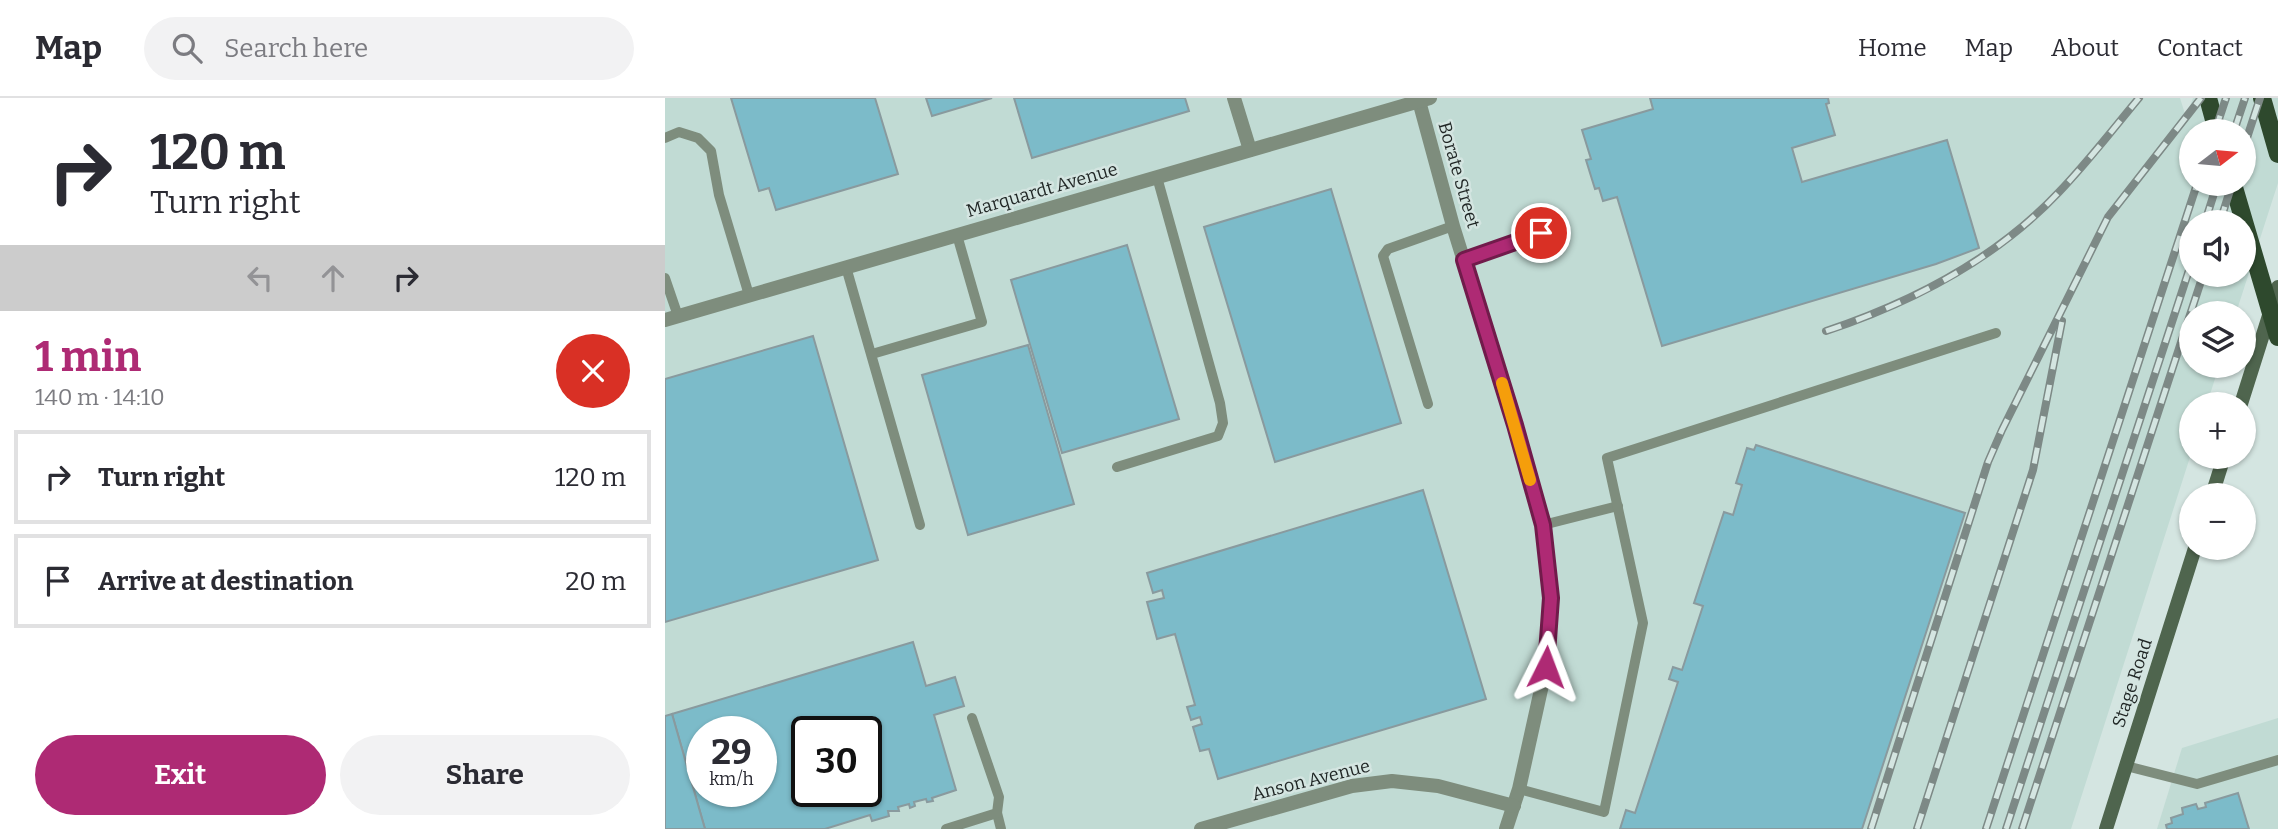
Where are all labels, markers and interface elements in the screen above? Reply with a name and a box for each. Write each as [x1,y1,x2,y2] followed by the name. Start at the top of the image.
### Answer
[144,17,634,80] search box
[35,28,102,68] text: Map
[168,29,206,67] icon: search
[224,33,368,64] text: Search here
[1858,34,1927,62] text: Home
[1965,34,2013,62] text: Map
[2051,34,2119,62] text: About
[2157,34,2243,62] text: Contact
[1433,119,1485,231] street label: Borate Street
[2179,119,2256,196] north arrow
[2179,119,2256,560] map controls
[150,123,285,182] text: 120 m
[35,126,126,217] icon: right
[964,158,1120,222] street label: Marquardt Avenue
[150,183,301,221] text: Turn right
[1511,203,1571,263] pin
[2179,210,2256,287] button: sound
[1522,214,1560,252] icon: arrive
[241,259,279,297] icon: left
[314,259,352,297] icon: ahead
[387,259,425,297] icon: right
[2179,301,2256,378] button: layers
[35,332,141,382] text: 1 min
[556,334,630,408] button: close
[35,383,165,411] text: 140 m · 14:10
[2179,392,2256,469] button: +
[39,458,77,496] icon: right
[98,462,225,493] text: Turn right
[555,462,626,493] text: 120 m
[2179,483,2256,560] button: −
[39,562,77,600] icon: arrive
[98,566,353,597] text: Arrive at destination
[565,566,626,597] text: 20 m
[1509,630,1583,704] position arrow
[2107,635,2157,730] street label: Stage Road
[791,716,882,807] speed limit sign: 30
[711,731,752,773] text: 29
[35,735,326,815] button: Exit
[340,735,630,815] button: Share
[1250,755,1372,805] street label: Anson Avenue
[709,768,754,790] text: km/h

